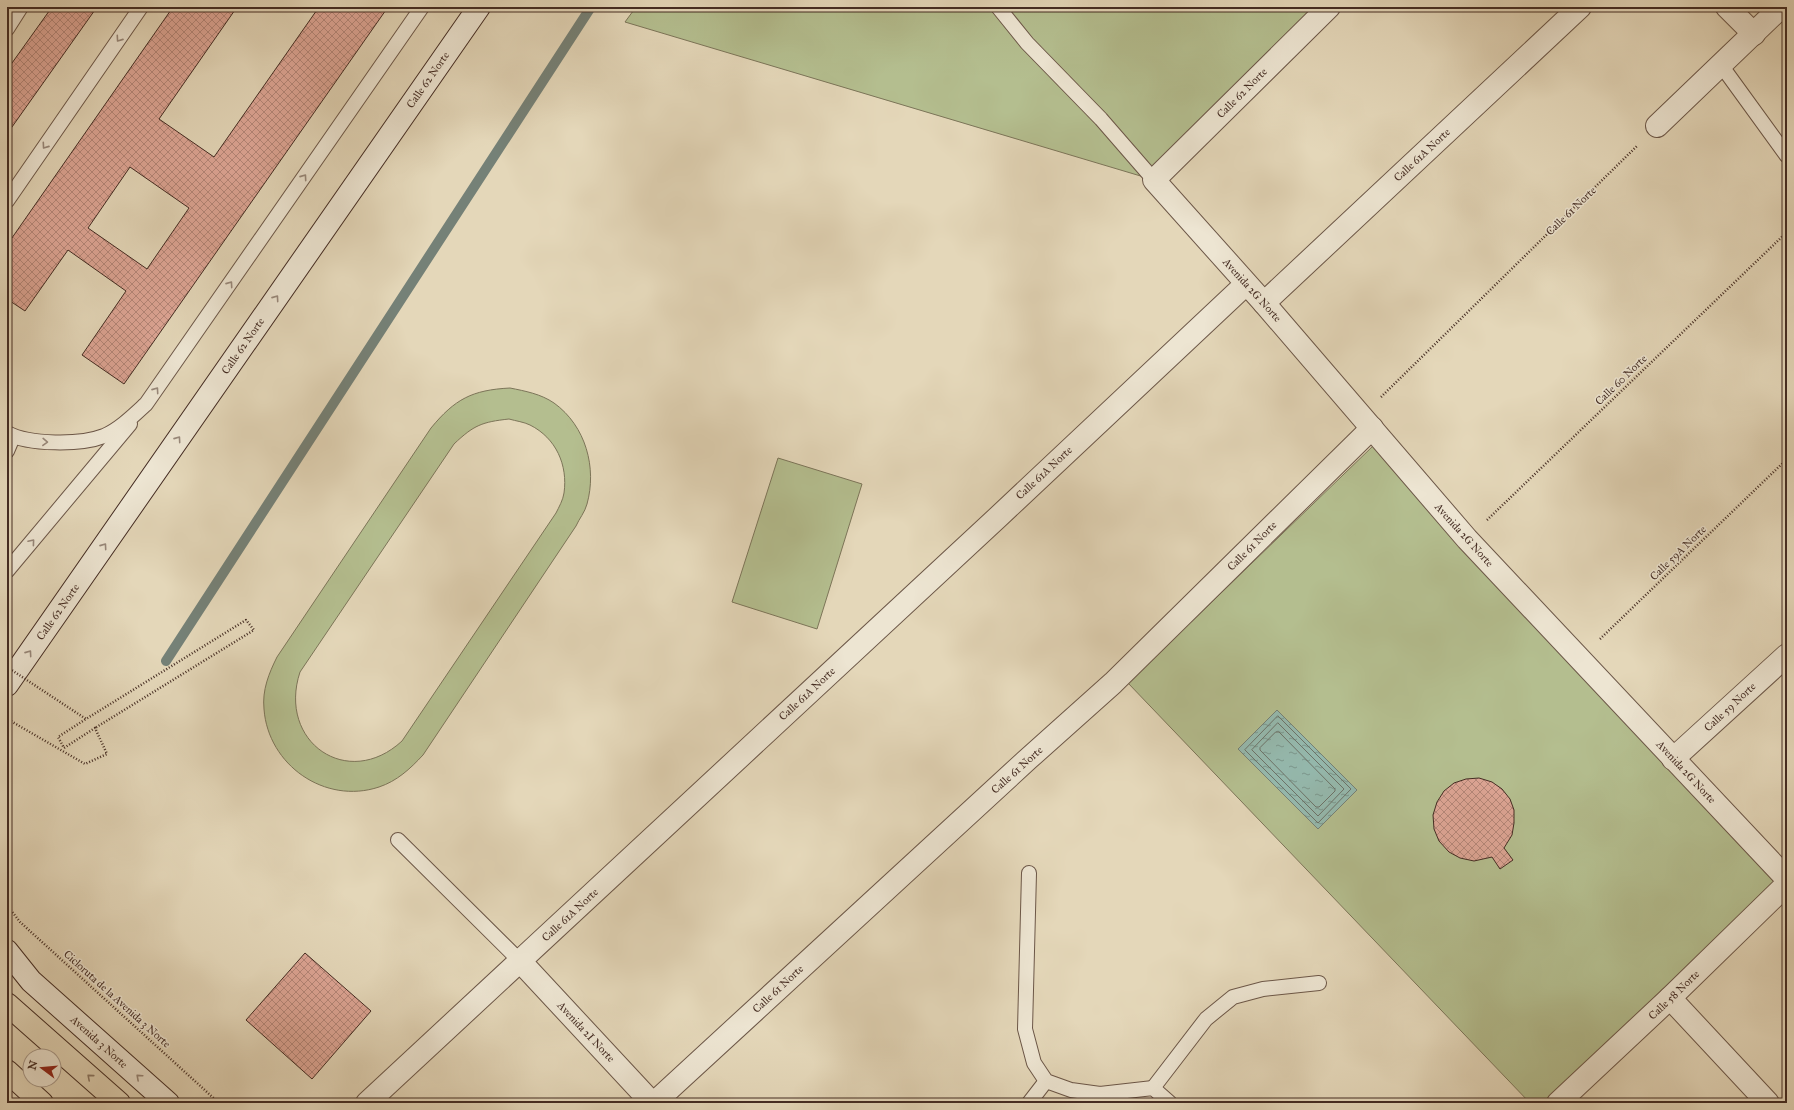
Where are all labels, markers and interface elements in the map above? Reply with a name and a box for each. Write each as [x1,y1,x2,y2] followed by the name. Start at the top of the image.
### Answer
[116,35,124,42] one-way arrow
[404,49,452,111] street label: Calle 62 Norte
[1214,65,1270,121] street label: Calle 62 Norte
[1391,125,1453,184] street label: Calle 61A Norte
[42,142,50,149] one-way arrow
[299,174,306,181] one-way arrow
[1543,184,1599,238] street label: Calle 61 Norte
[1219,255,1284,325] street label: Avenida 2G Norte
[225,281,232,288] one-way arrow
[271,295,279,302] one-way arrow
[219,315,267,377] street label: Calle 62 Norte
[1592,352,1650,408] street label: Calle 60 Norte
[151,388,158,395] one-way arrow
[173,437,180,444] one-way arrow
[42,438,48,447] one-way arrow
[1013,443,1075,502] street label: Calle 61A Norte
[1431,500,1496,570] street label: Avenida 2G Norte
[1225,518,1280,573] street label: Calle 61 Norte
[1647,523,1709,583] street label: Calle 59A Norte
[28,539,35,546] one-way arrow
[99,543,107,550] one-way arrow
[34,581,82,643] street label: Calle 62 Norte
[24,650,32,657] one-way arrow
[776,664,838,723] street label: Calle 61A Norte
[1702,680,1759,734] street label: Calle 59 Norte
[1653,737,1719,806] street label: Avenida 2G Norte
[989,743,1046,796] street label: Calle 61 Norte
[539,885,601,944] street label: Calle 61A Norte
[61,947,173,1051] street label: Cicloruta de la Avenida 3 Norte
[750,962,806,1016] street label: Calle 61 Norte
[1646,967,1702,1022] street label: Calle 58 Norte
[554,998,618,1065] street label: Avenida 2I Norte
[68,1013,130,1071] street label: Avenida 3 Norte
[22,1048,62,1088] north arrow
[25,1058,41,1072] text: N
[136,1074,144,1082] one-way arrow
[87,1075,95,1082] one-way arrow

